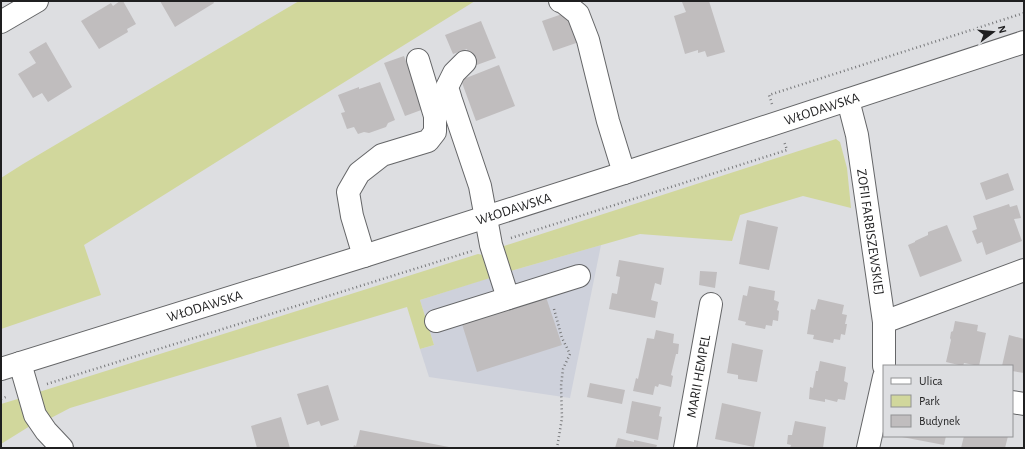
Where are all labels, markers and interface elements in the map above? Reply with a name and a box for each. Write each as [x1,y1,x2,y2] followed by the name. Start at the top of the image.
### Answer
[973,12,1013,52] north arrow
[996,24,1008,35] text: N
[783,90,861,128] street label: WŁODAWSKA
[854,168,886,296] street label: ZOFII FARBISZEWSKIEJ
[474,191,553,228] street label: WŁODAWSKA
[165,288,244,325] street label: WŁODAWSKA
[685,334,713,419] street label: MARII HEMPEL
[883,365,1013,437] legend
[919,375,943,387] text: Ulica
[919,395,940,407] text: Park
[919,415,961,428] text: Budynek

